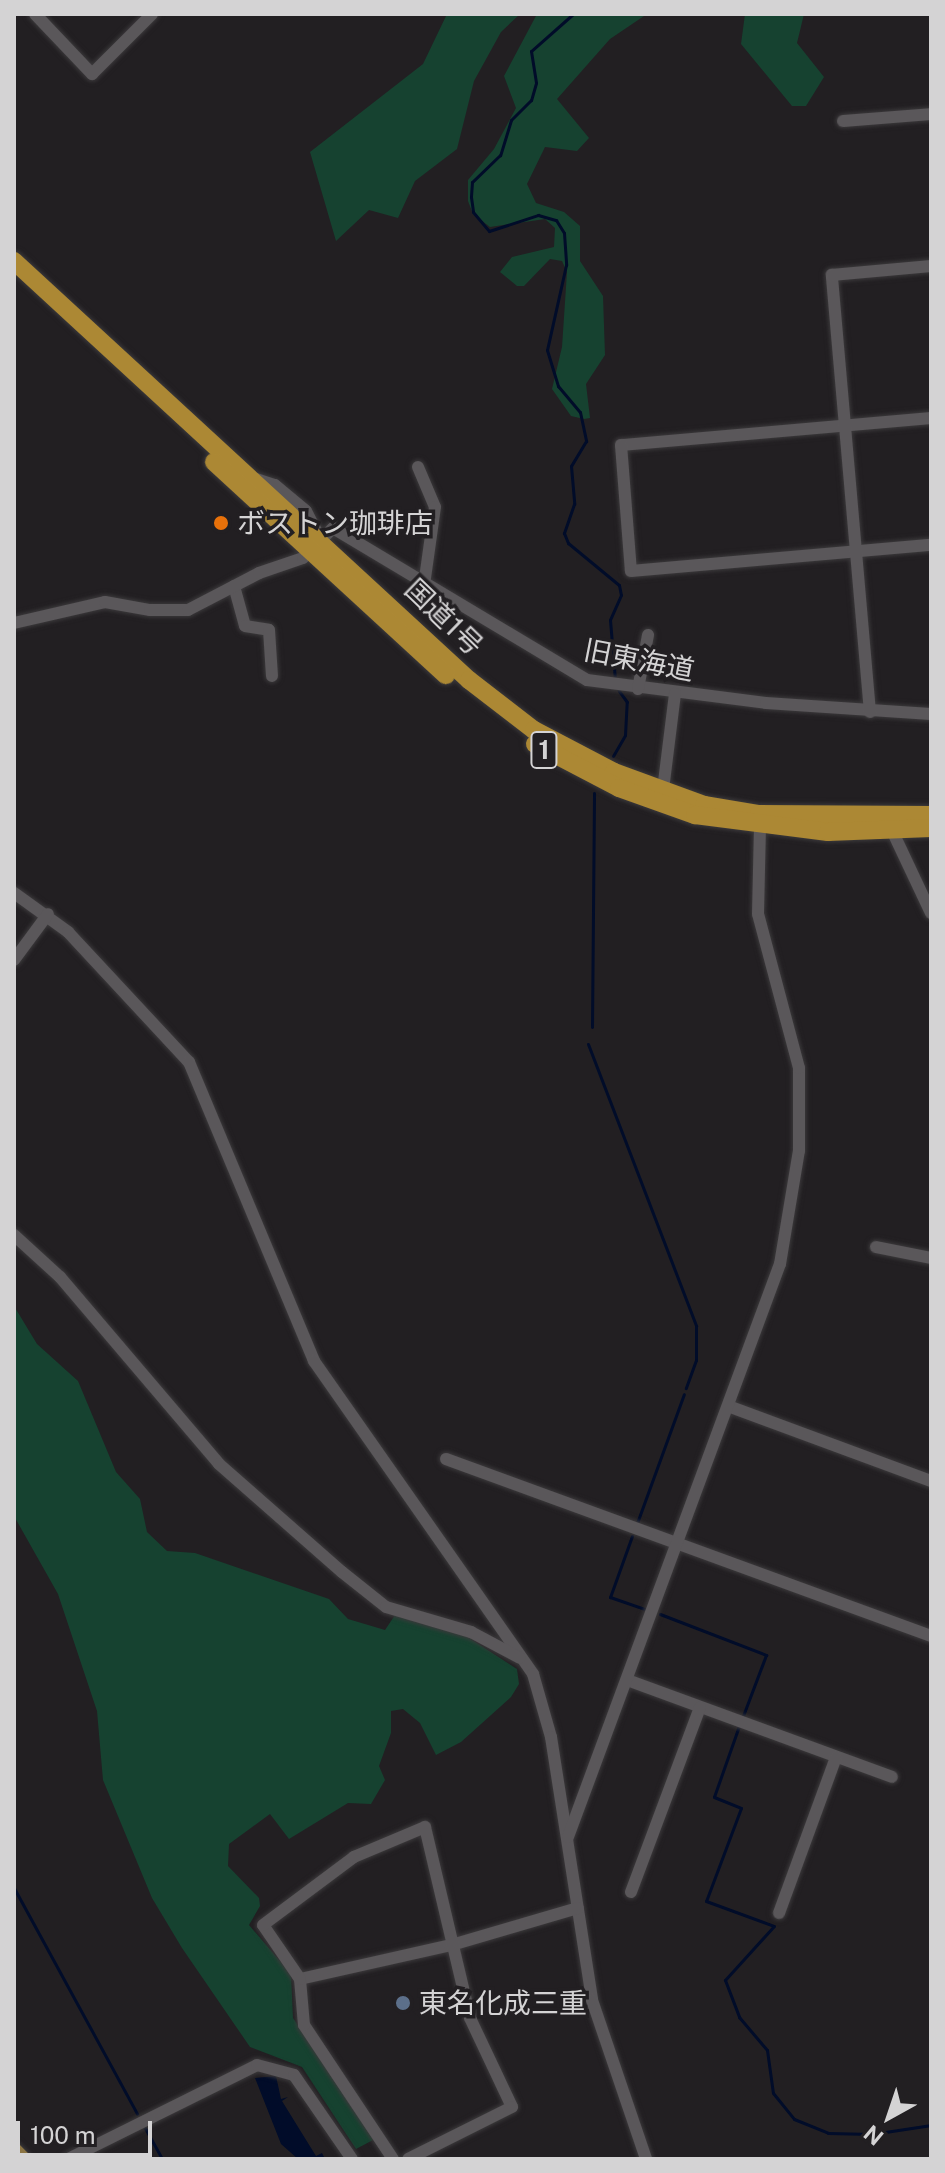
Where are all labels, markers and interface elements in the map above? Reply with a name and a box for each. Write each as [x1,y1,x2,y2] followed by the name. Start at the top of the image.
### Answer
[237,506,433,540] place label: ボストン珈琲店
[212,514,230,532] marker: ボストン珈琲店
[398,572,490,662] street label: 国道1号
[581,633,697,687] street label: 旧東海道
[530,728,558,772] road number: 1
[419,1986,587,2020] place label: 東名化成三重
[394,1994,412,2012] marker: 東名化成三重
[849,2077,929,2157] north arrow
[20,2105,156,2155] scale bar
[859,2120,889,2151] text: N
[30,2121,96,2149] text: 100 m

